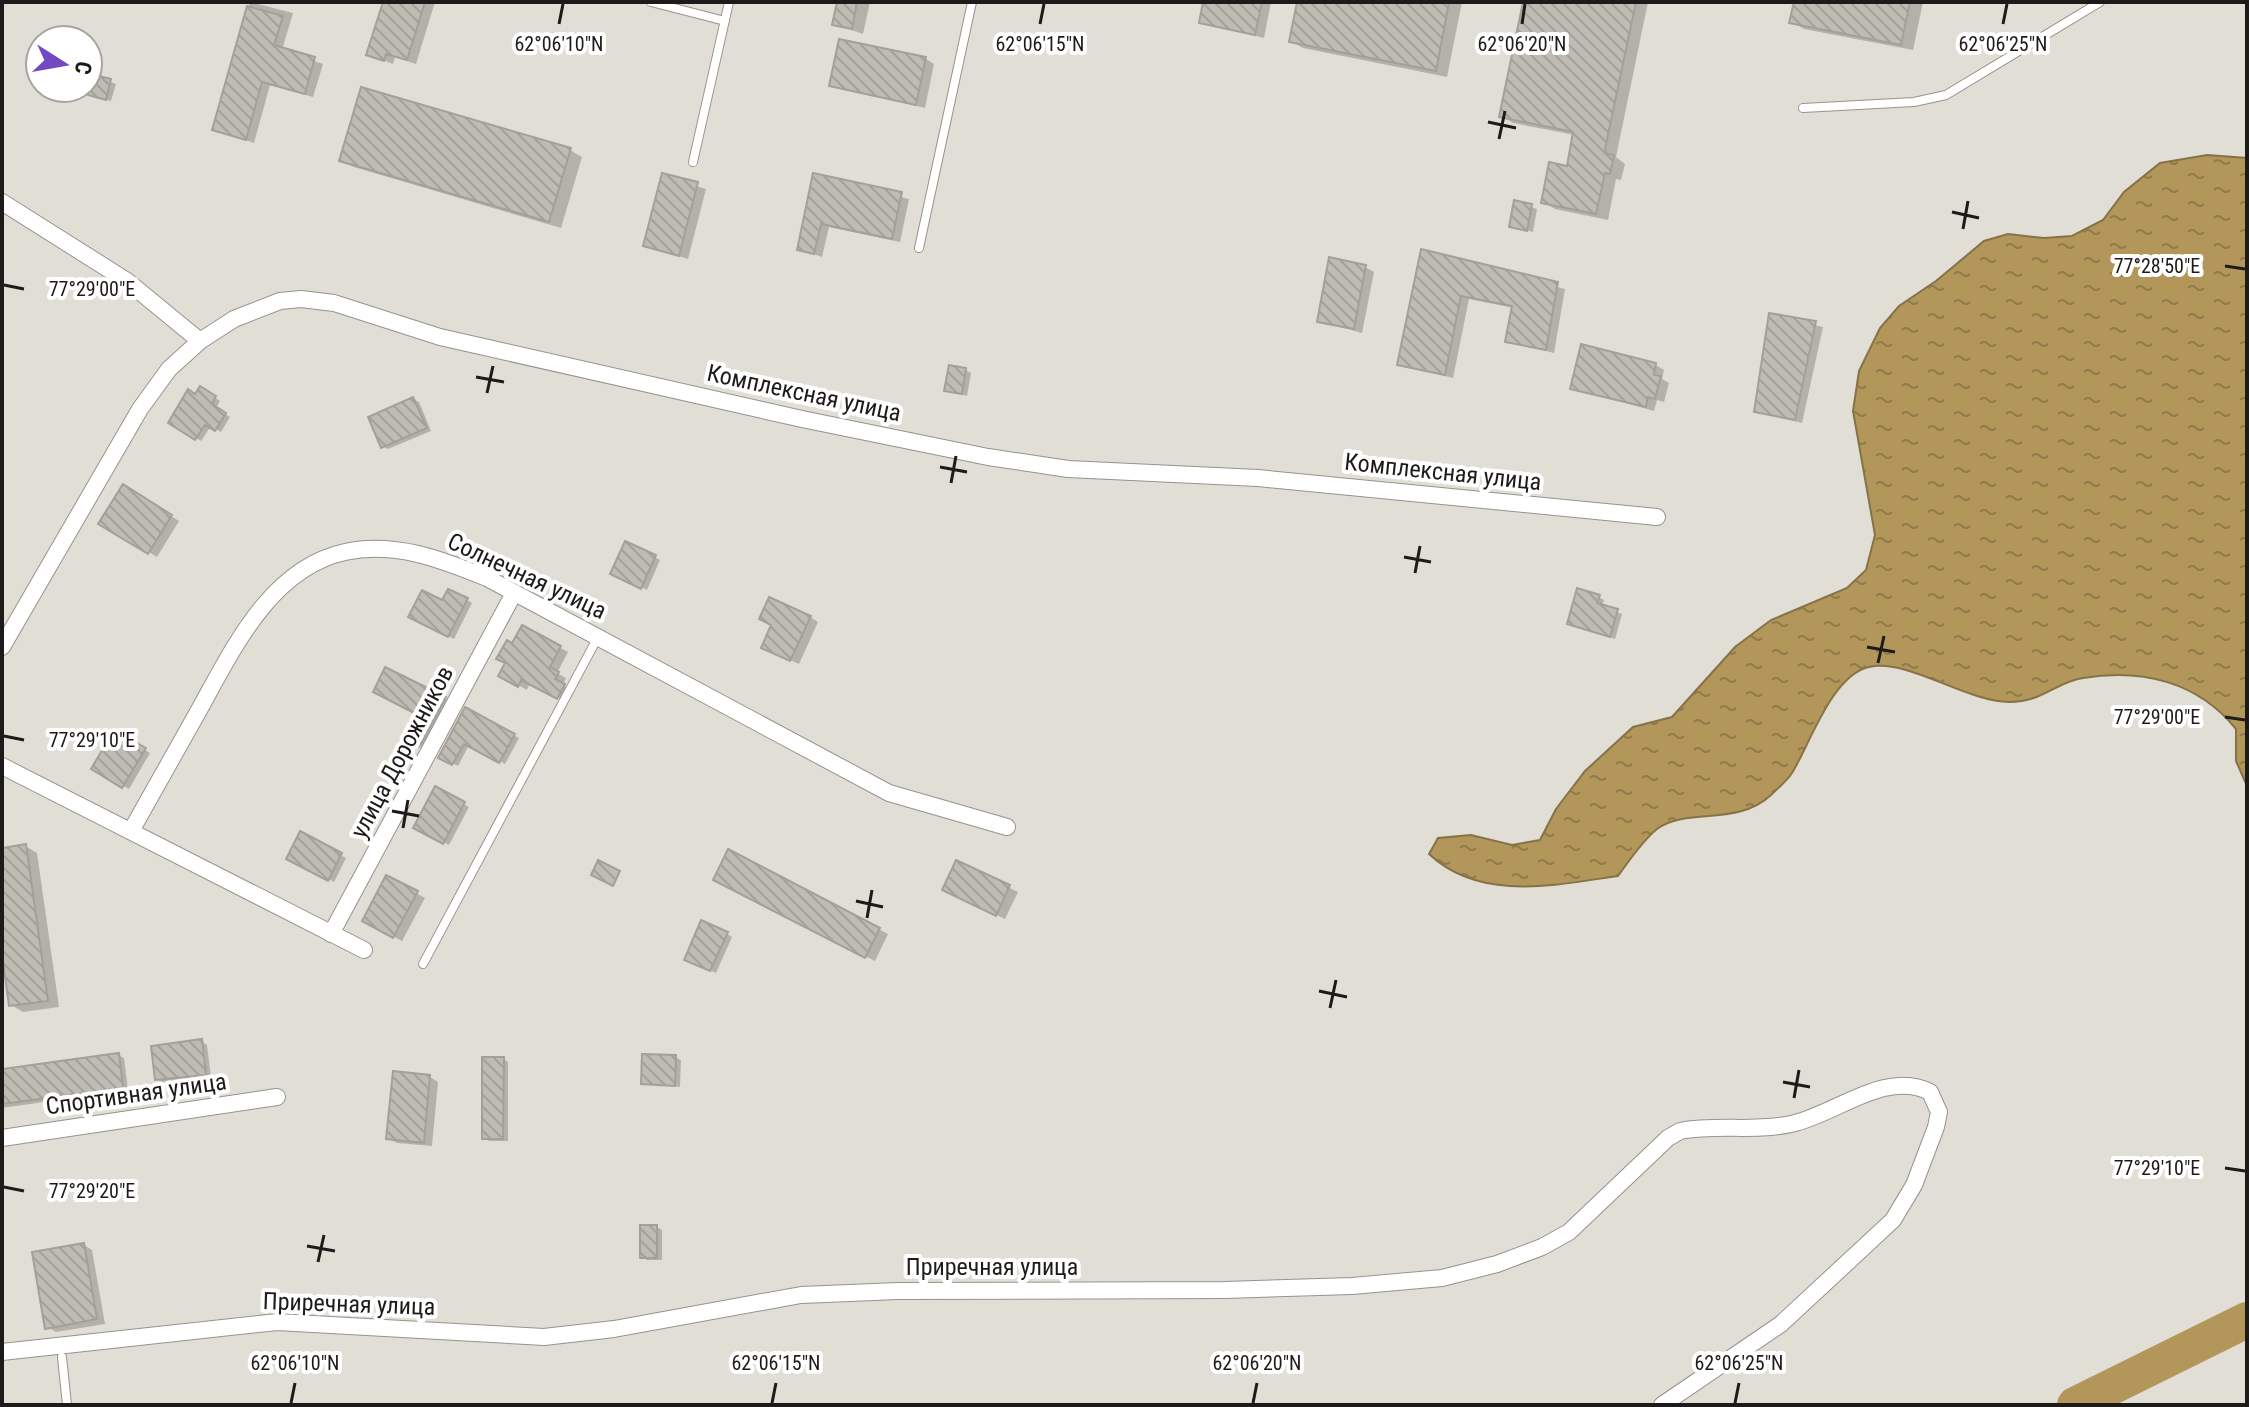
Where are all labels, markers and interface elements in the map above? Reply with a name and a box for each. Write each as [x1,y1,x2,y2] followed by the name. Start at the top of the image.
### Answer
[24,24,104,104] north arrow
[514,32,604,56] text: 62°06'10"N
[995,32,1085,56] text: 62°06'15"N
[1477,32,1567,56] text: 62°06'20"N
[1958,32,2048,56] text: 62°06'25"N
[70,59,97,76] text: С
[2114,254,2200,278] text: 77°28'50"E
[49,277,135,301] text: 77°29'00"E
[704,359,904,427] street label: Комплексная улица
[1343,448,1543,496] street label: Комплексная улица
[443,527,611,625] street label: Солнечная улица
[345,661,459,843] street label: улица Дорожников
[2114,705,2200,729] text: 77°29'00"E
[49,728,135,752] text: 77°29'10"E
[44,1067,228,1121] street label: Спортивная улица
[2114,1156,2200,1180] text: 77°29'10"E
[49,1179,135,1203] text: 77°29'20"E
[906,1253,1078,1281] street label: Приречная улица
[262,1287,436,1321] street label: Приречная улица
[250,1351,340,1375] text: 62°06'10"N
[731,1351,821,1375] text: 62°06'15"N
[1212,1351,1302,1375] text: 62°06'20"N
[1694,1351,1784,1375] text: 62°06'25"N

